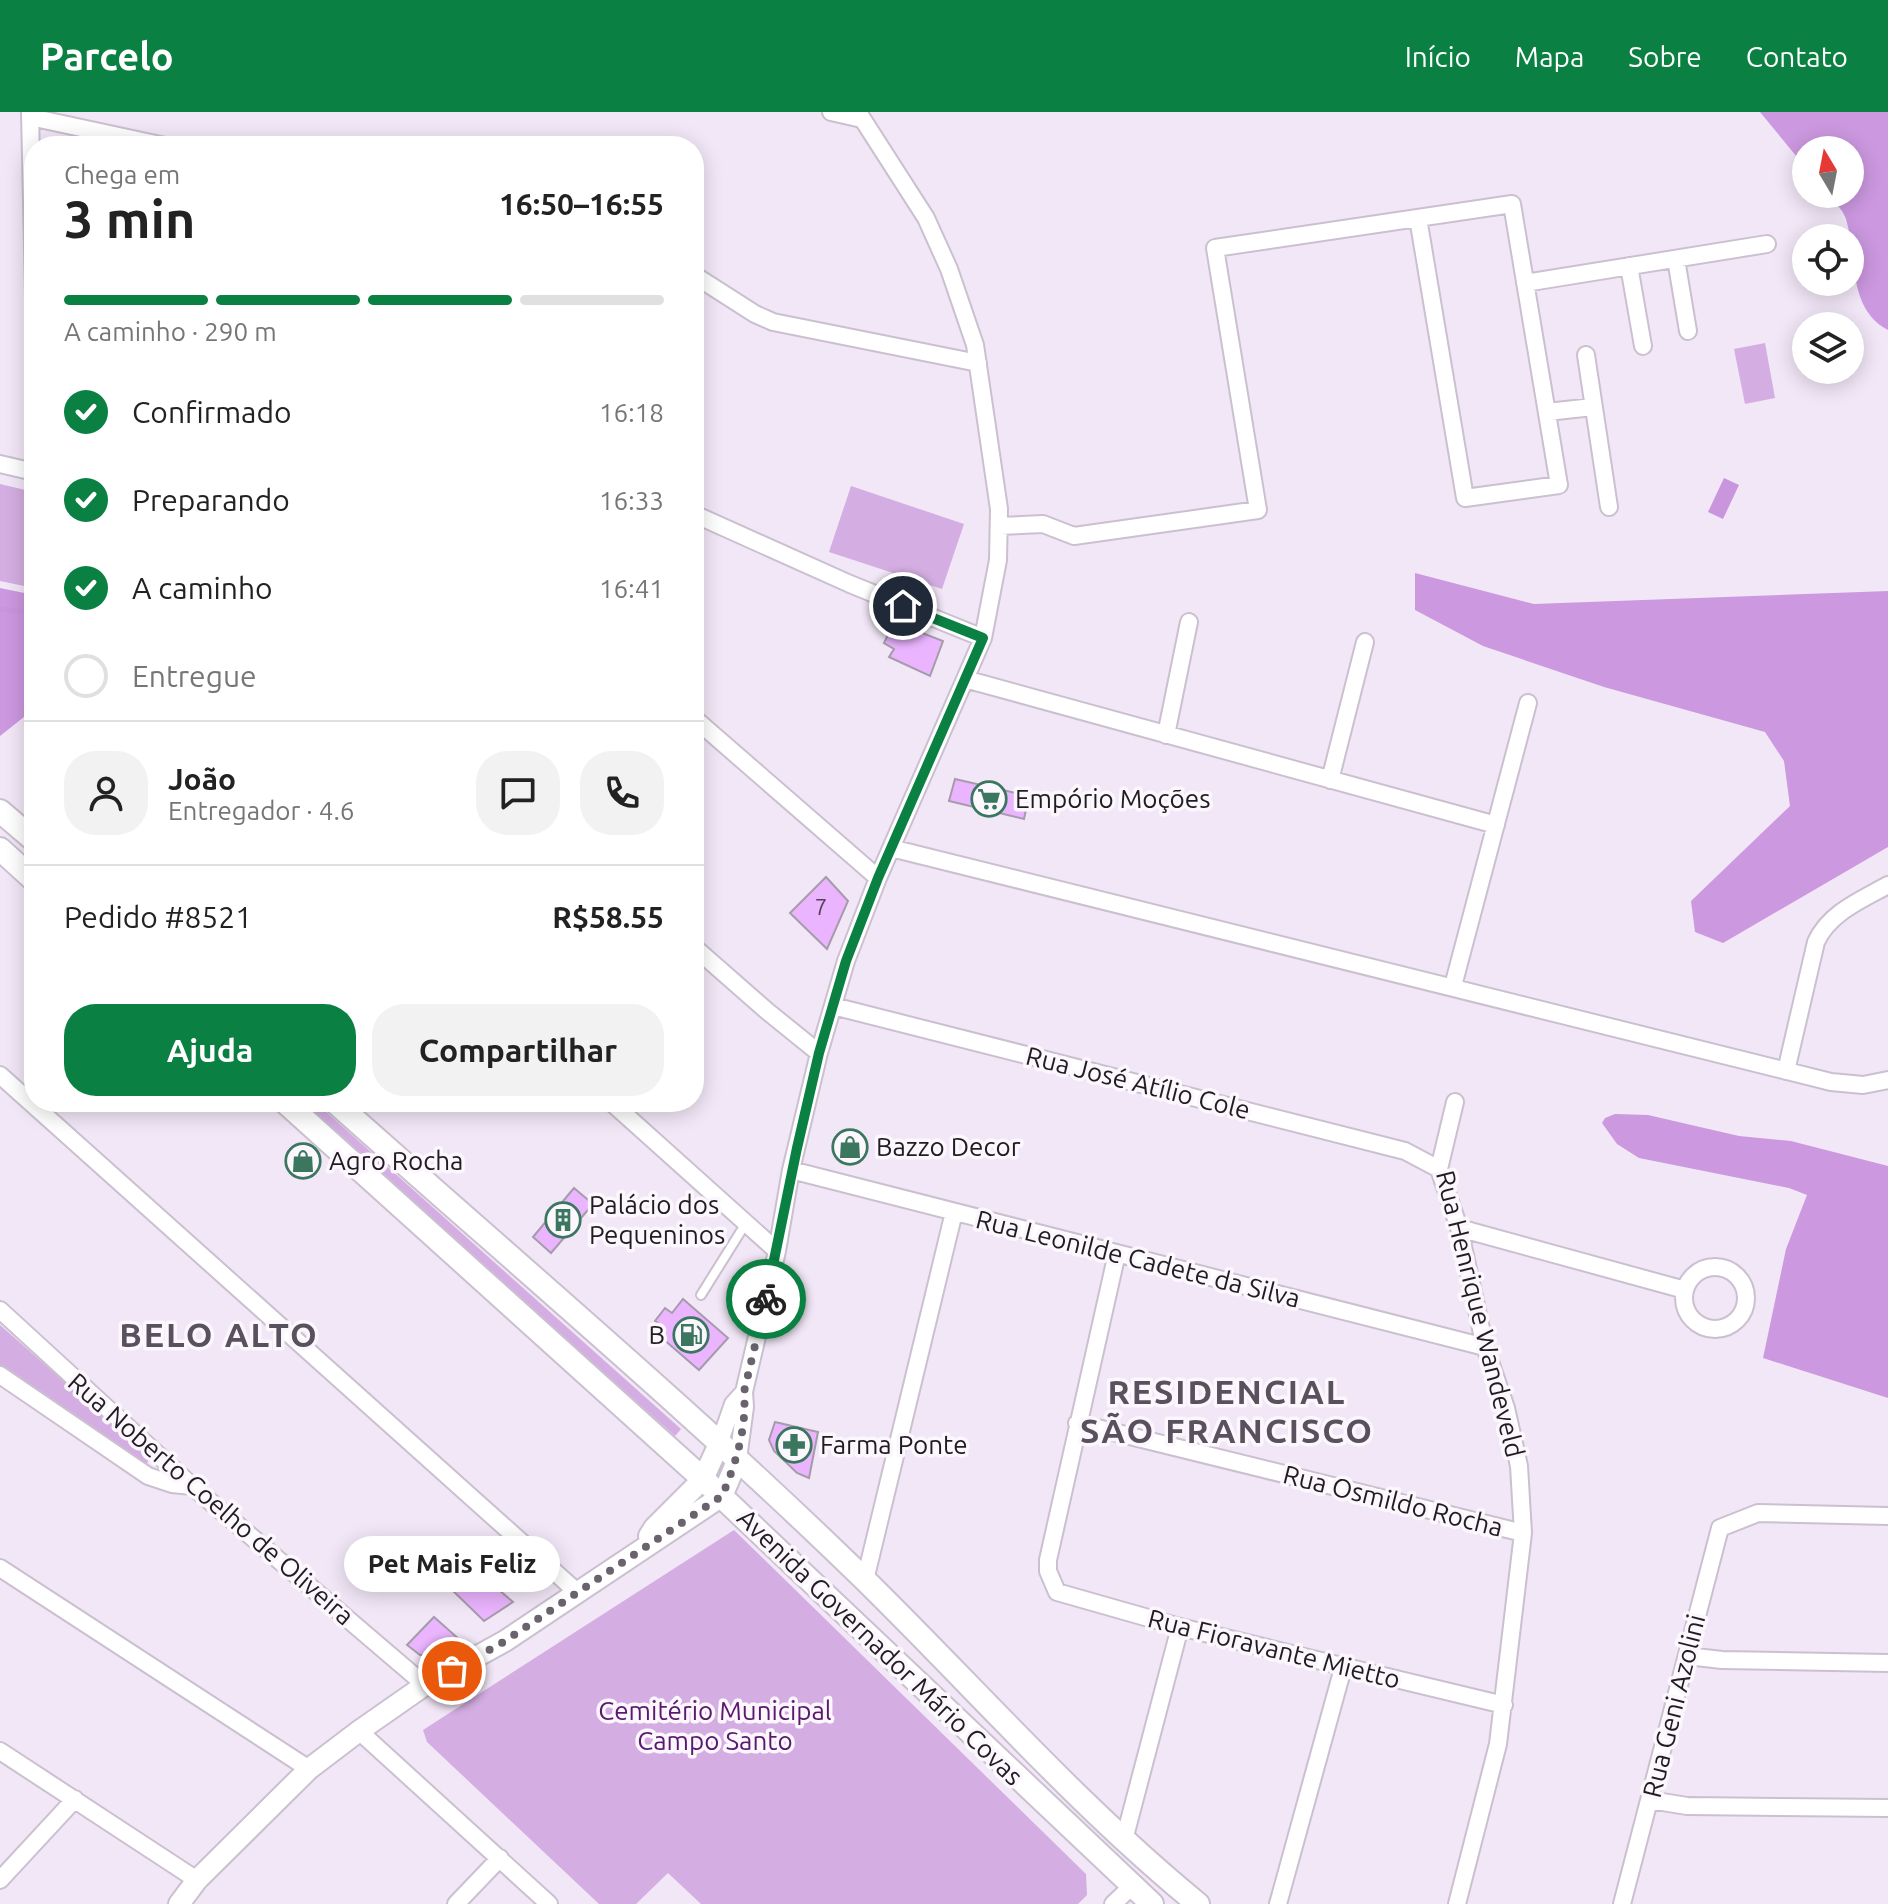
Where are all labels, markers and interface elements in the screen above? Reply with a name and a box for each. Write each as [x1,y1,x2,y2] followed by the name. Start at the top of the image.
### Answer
[40,35,174,77] text: Parcelo
[1405,41,1471,72] text: Início
[1515,41,1584,72] text: Mapa
[1628,41,1702,72] text: Sobre
[1746,41,1848,72] text: Contato
[1792,136,1864,208] north arrow
[1792,136,1864,384] map controls
[64,160,180,189] text: Chega em
[499,187,664,221] text: 16:50–16:55
[64,190,195,248] text: 3 min
[1792,224,1864,296] button: locate
[1792,312,1864,384] button: layers
[64,317,277,346] text: A caminho · 290 m
[64,390,108,434] icon: check
[132,395,292,429] text: Confirmado
[599,398,664,427] text: 16:18
[64,478,108,522] icon: check
[132,483,290,517] text: Preparando
[599,486,664,515] text: 16:33
[64,566,108,610] icon: check
[132,571,273,605] text: A caminho
[869,572,937,640] pin
[599,574,664,603] text: 16:41
[881,584,925,628] icon: home
[132,659,257,693] text: Entregue
[64,751,148,835] button: person
[476,751,560,835] button: chat
[580,751,664,835] button: phone
[168,762,236,796] text: João
[970,780,1008,818] supermarket icon: Empório Moções
[1015,784,1210,813] place label: Empório Moções
[168,796,354,825] text: Entregador · 4.6
[815,894,827,919] house number: 7
[64,900,252,934] text: Pedido #8521
[552,900,664,934] text: R$58.55
[64,1004,356,1096] button: Ajuda
[372,1004,664,1096] button: Compartilhar
[1023,1041,1253,1124] street label: Rua José Atílio Cole
[831,1128,869,1166] shop icon: Bazzo Decor
[876,1132,1021,1161] place label: Bazzo Decor
[284,1142,322,1180] shop icon: Agro Rocha
[329,1146,463,1175] place label: Agro Rocha
[1431,1167,1530,1460] street label: Rua Henrique Wandeveld
[589,1190,725,1249] place label: Palácio dos Pequeninos
[544,1201,582,1239] building icon: Palácio dos Pequeninos
[973,1204,1303,1313] street label: Rua Leonilde Cadete da Silva
[726,1259,806,1339] courier
[744,1277,788,1321] icon: bike
[119,1315,319,1353] district label: BELO ALTO
[672,1316,710,1354] fuel station icon: B
[648,1320,665,1349] place label: B
[63,1367,360,1630] street label: Rua Noberto Coelho de Oliveira
[1080,1372,1374,1449] district label: RESIDENCIAL SÃO FRANCISCO
[775,1426,813,1464] pharmacy icon: Farma Ponte
[820,1430,968,1459] place label: Farma Ponte
[1280,1459,1506,1542] street label: Rua Osmildo Rocha
[732,1503,1029,1791] street label: Avenida Governador Mário Covas
[344,1535,560,1591] callout: Pet Mais Feliz
[368,1549,536,1578] text: Pet Mais Feliz
[1145,1603,1403,1694] street label: Rua Fioravante Mietto
[1637,1611,1710,1800] street label: Rua Geni Azolini
[418,1637,486,1705] pin
[430,1649,474,1693] icon: bag
[598,1696,832,1755] park label: Cemitério Municipal Campo Santo

